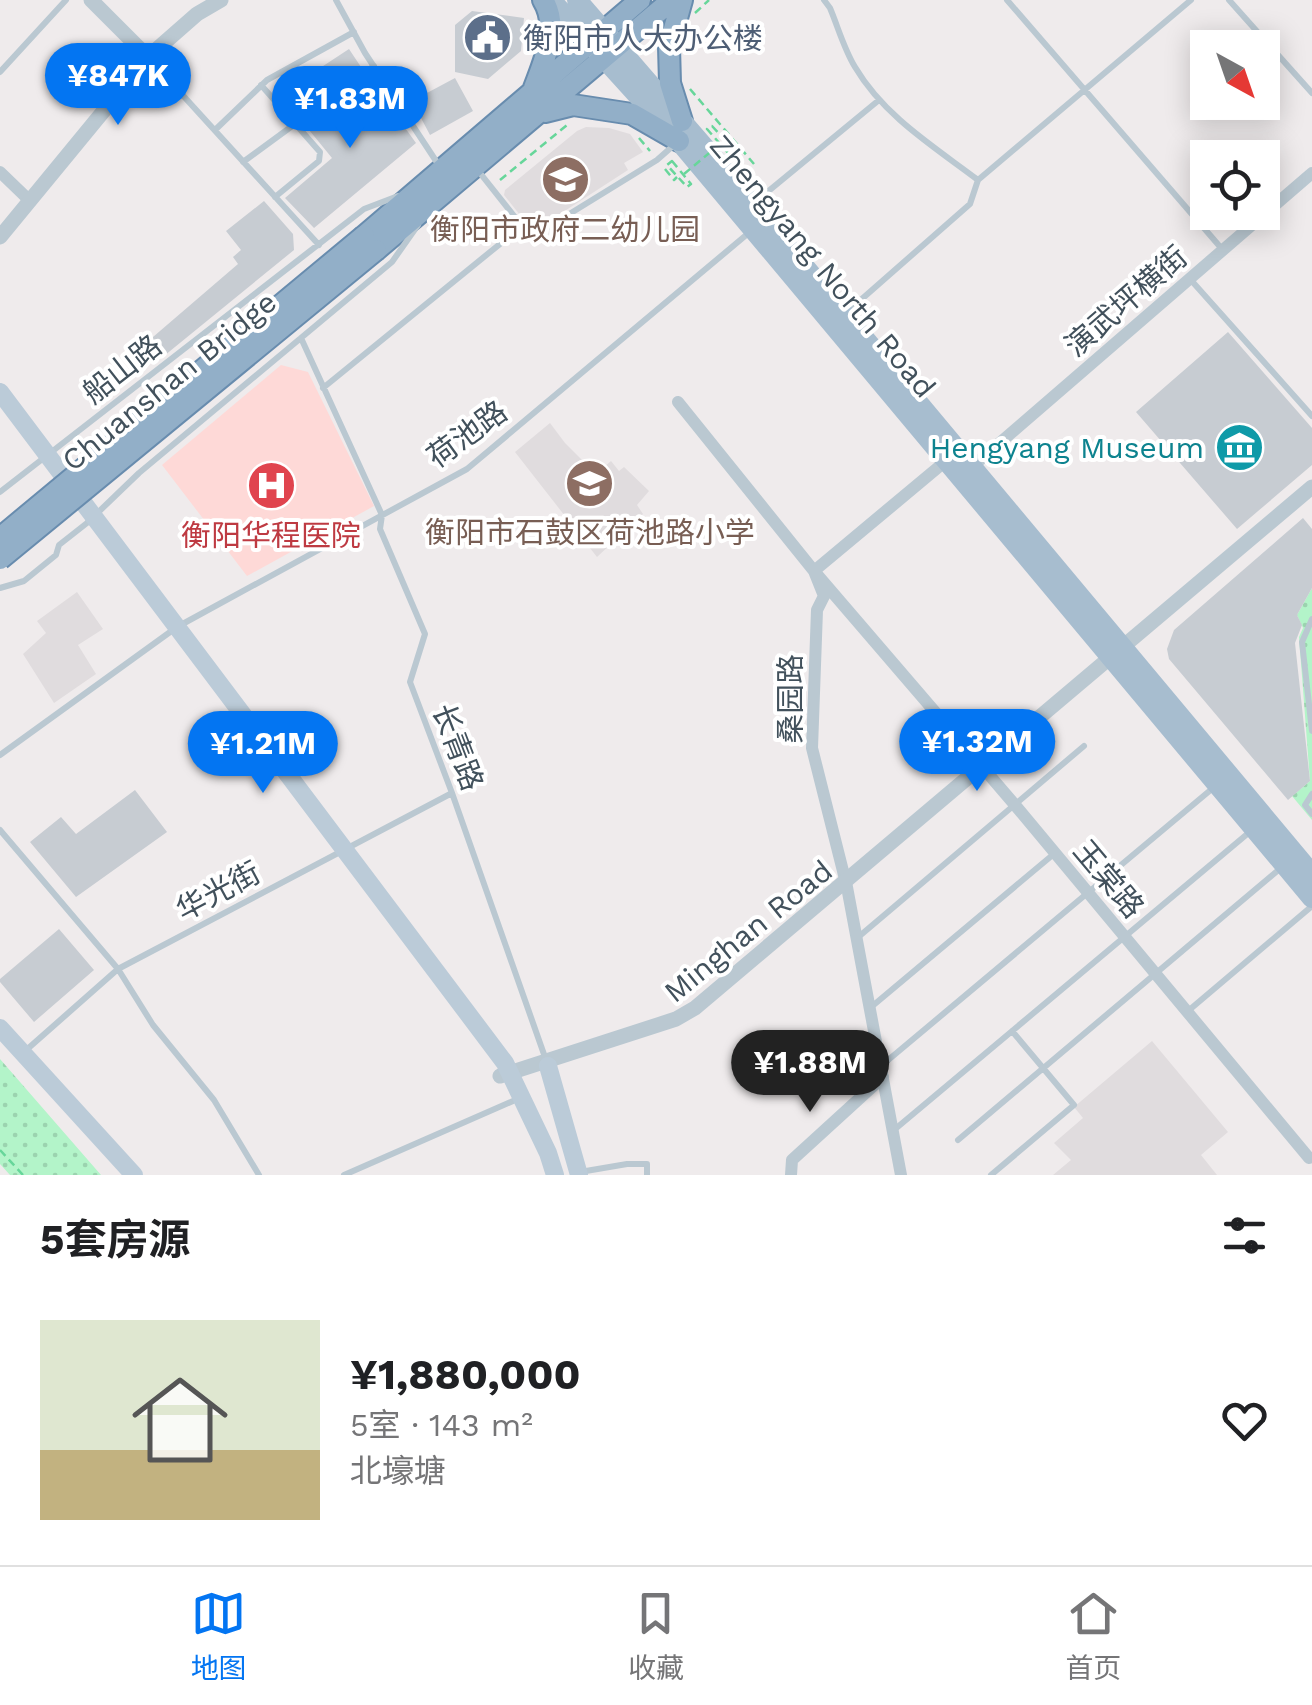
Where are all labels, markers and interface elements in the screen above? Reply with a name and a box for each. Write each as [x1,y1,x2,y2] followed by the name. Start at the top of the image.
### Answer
[462,12,514,64] public building icon: 衡阳市人大办公楼
[523,21,763,56] place label: 衡阳市人大办公楼
[1190,30,1280,120] north arrow
[1190,30,1280,230] map controls
[48,43,188,128] pin: ¥847K
[67,56,169,94] text: ¥847K
[269,66,431,151] pin: ¥1.83M
[294,79,406,117] text: ¥1.83M
[703,128,943,404] street label: Zhengyang North Road
[1190,140,1280,230] button: locate
[539,154,591,206] school or university icon: 衡阳市政府二幼儿园
[430,212,700,247] place label: 衡阳市政府二幼儿园
[1058,239,1194,363] street label: 演武坪横街
[55,284,283,478] street label: Chuanshan Bridge
[76,328,168,410] street label: 船山路
[420,393,514,475] street label: 荷池路
[1213,421,1265,473] museum icon: Hengyang Museum
[929,430,1204,465] place label: Hengyang Museum
[564,457,616,509] school or university icon: 衡阳市石鼓区荷池路小学
[245,460,297,512] hospital icon: 衡阳华程医院
[425,515,755,550] place label: 衡阳市石鼓区荷池路小学
[181,518,361,553] place label: 衡阳华程医院
[773,654,808,744] street label: 桑园路
[426,699,490,795] street label: 长青路
[896,709,1058,794] pin: ¥1.32M
[182,711,344,796] pin: ¥1.21M
[921,722,1033,760] text: ¥1.32M
[210,724,316,762] text: ¥1.21M
[1067,833,1151,925] street label: 玉棠路
[657,853,839,1009] street label: Minghan Road
[170,854,266,928] street label: 华光街
[729,1030,891,1115] pin: ¥1.88M
[753,1043,867,1081] text: ¥1.88M
[1217,1208,1272,1263] icon: filters
[40,1215,191,1264] text: 5套房源
[350,1350,581,1399] text: ¥1,880,000
[120,1360,240,1480] icon: home
[1217,1393,1272,1448] icon: heart
[350,1406,533,1444] text: 5室 · 143 m²
[350,1452,446,1490] text: 北壕塘
[191,1586,247,1686] tab: 地图
[628,1586,684,1686] tab: 收藏
[1065,1586,1121,1686] tab: 首页

